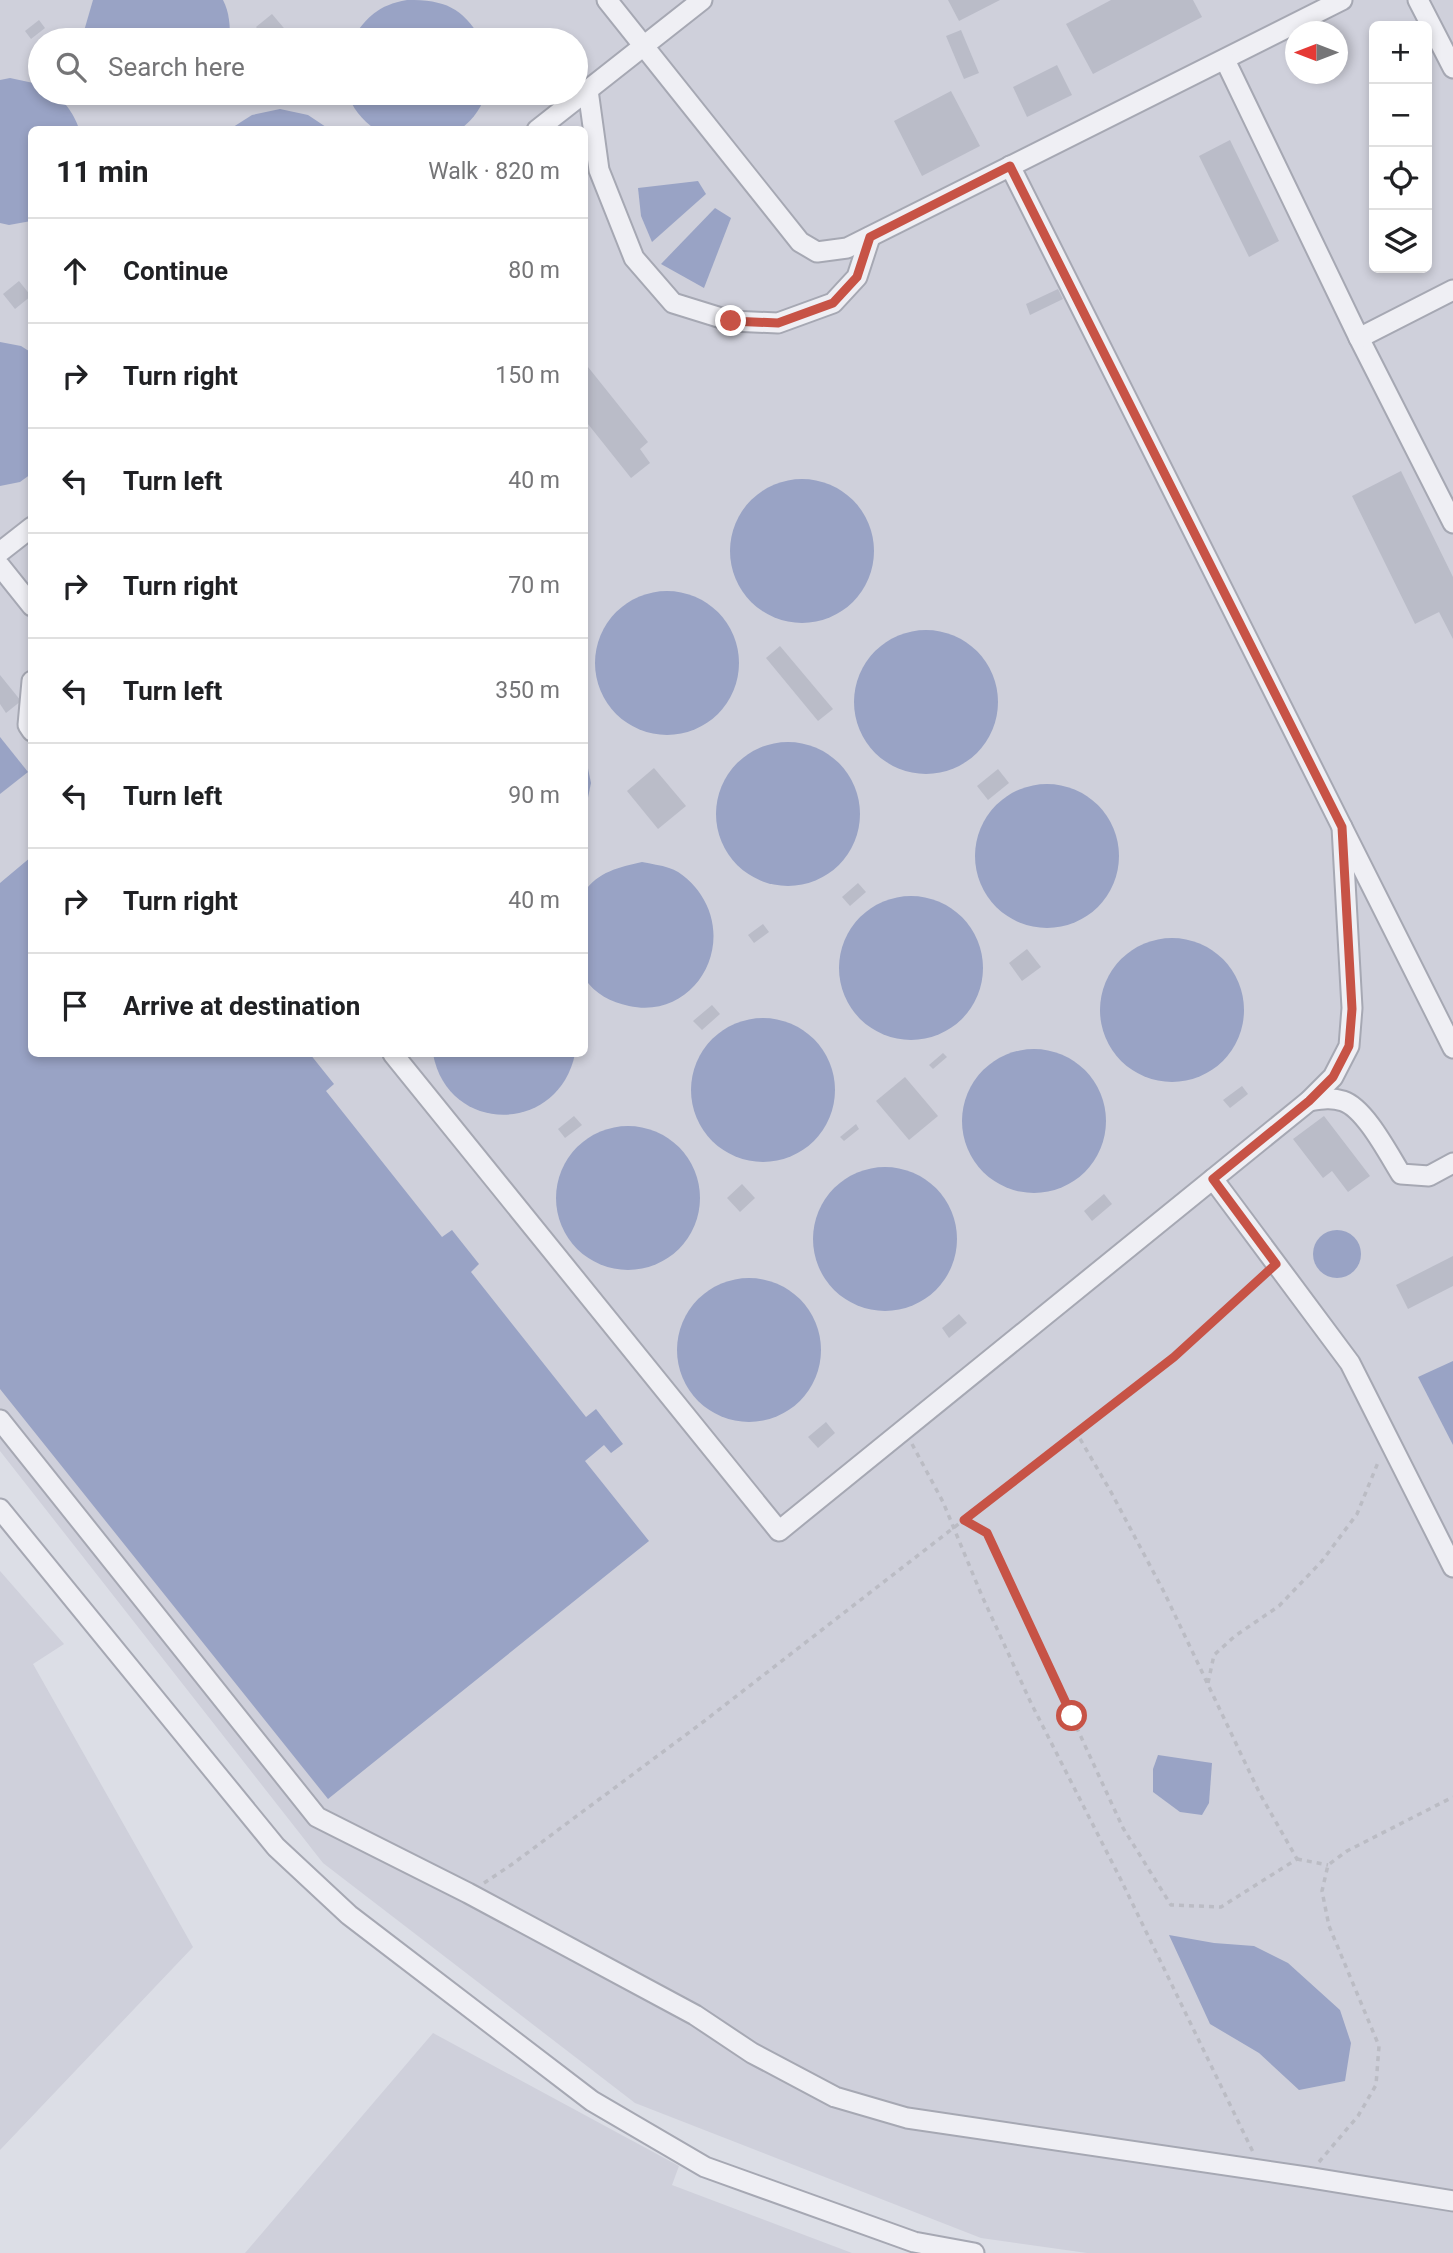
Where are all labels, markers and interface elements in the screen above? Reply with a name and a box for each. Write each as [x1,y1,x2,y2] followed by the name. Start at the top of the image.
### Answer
[1285,21,1348,84] north arrow
[1369,21,1432,273] map controls
[1369,21,1432,84] button: +
[28,28,588,105] search box
[52,48,90,86] icon: search
[108,52,245,82] text: Search here
[1369,84,1432,147] button: −
[1369,147,1432,210] button: locate
[56,154,149,189] text: 11 min
[428,158,560,185] text: Walk · 820 m
[1369,210,1432,273] button: layers
[56,252,94,290] icon: ahead
[123,256,228,286] text: Continue
[508,257,560,284] text: 80 m
[715,305,746,336] route end
[56,357,94,395] icon: right
[123,361,238,391] text: Turn right
[495,362,560,389] text: 150 m
[56,462,94,500] icon: left
[123,466,222,496] text: Turn left
[508,467,560,494] text: 40 m
[56,567,94,605] icon: right
[123,571,238,601] text: Turn right
[508,572,560,599] text: 70 m
[56,672,94,710] icon: left
[123,676,222,706] text: Turn left
[495,677,560,704] text: 350 m
[56,777,94,815] icon: left
[123,781,222,811] text: Turn left
[508,782,560,809] text: 90 m
[56,882,94,920] icon: right
[123,886,238,916] text: Turn right
[508,887,560,914] text: 40 m
[56,987,94,1025] icon: arrive
[123,991,360,1021] text: Arrive at destination
[1056,1700,1087,1731] route start

